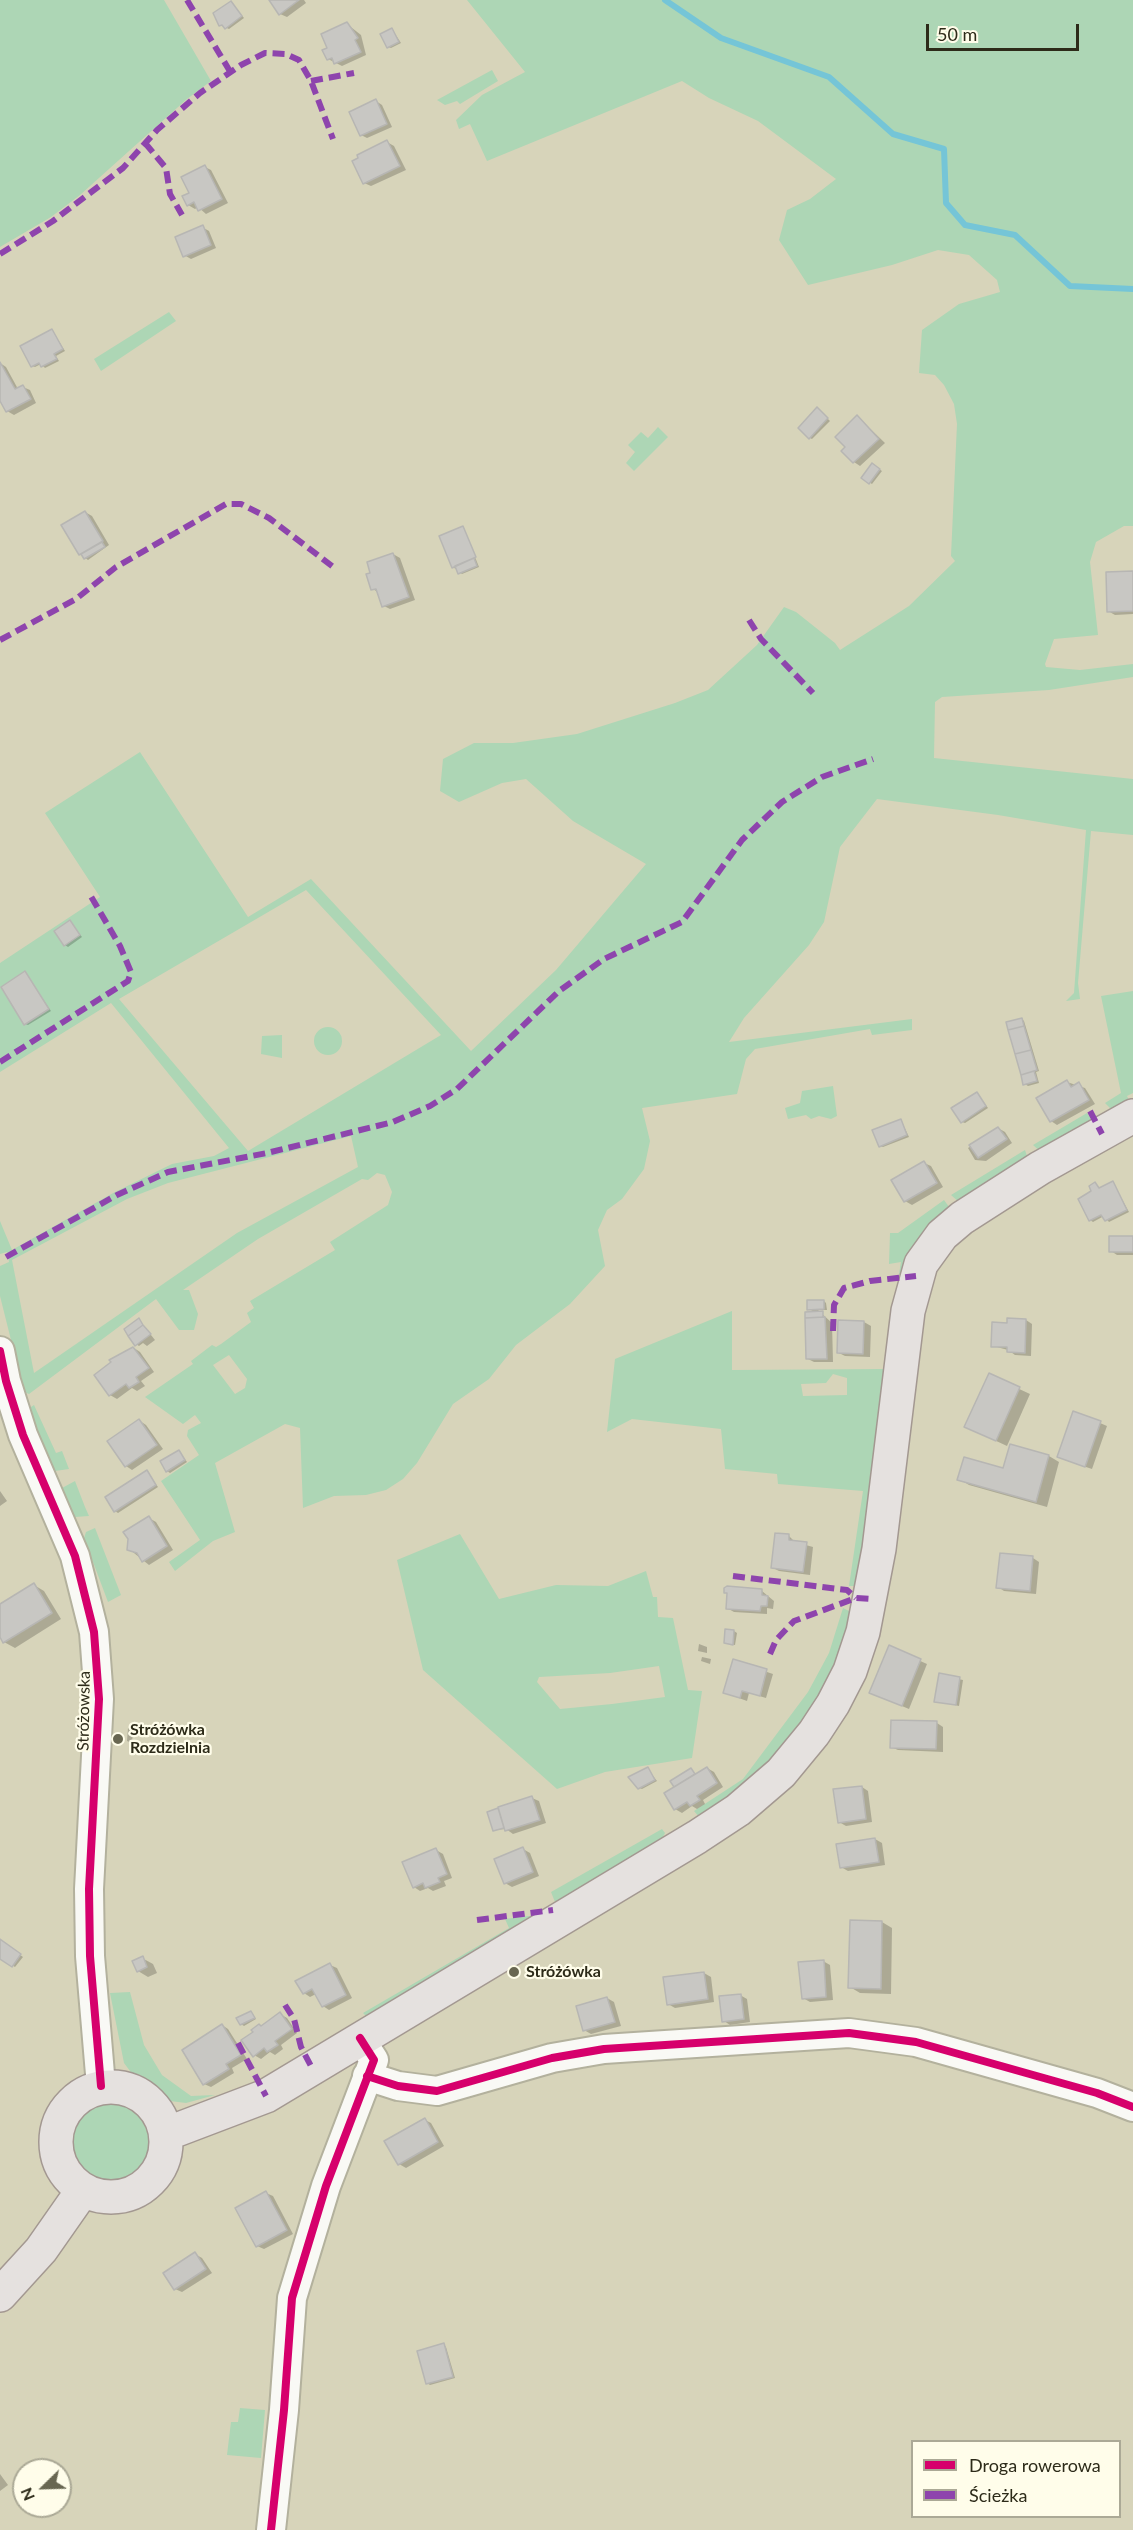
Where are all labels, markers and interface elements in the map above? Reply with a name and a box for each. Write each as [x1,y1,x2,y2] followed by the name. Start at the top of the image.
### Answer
[929,12,1082,50] scale bar
[937,23,977,45] text: 50 m
[74,1671,94,1751] street label: Stróżowska
[130,1720,210,1758] place label: Stróżówka Rozdzielnia
[111,1732,125,1746] marker: Stróżówka Rozdzielnia
[526,1962,601,1982] place label: Stróżówka
[507,1965,521,1979] marker: Stróżówka
[911,2440,1121,2518] legend
[969,2454,1101,2476] text: Droga rowerowa
[12,2458,72,2518] north arrow
[969,2484,1027,2506] text: Ścieżka
[16,2485,38,2504] text: N

